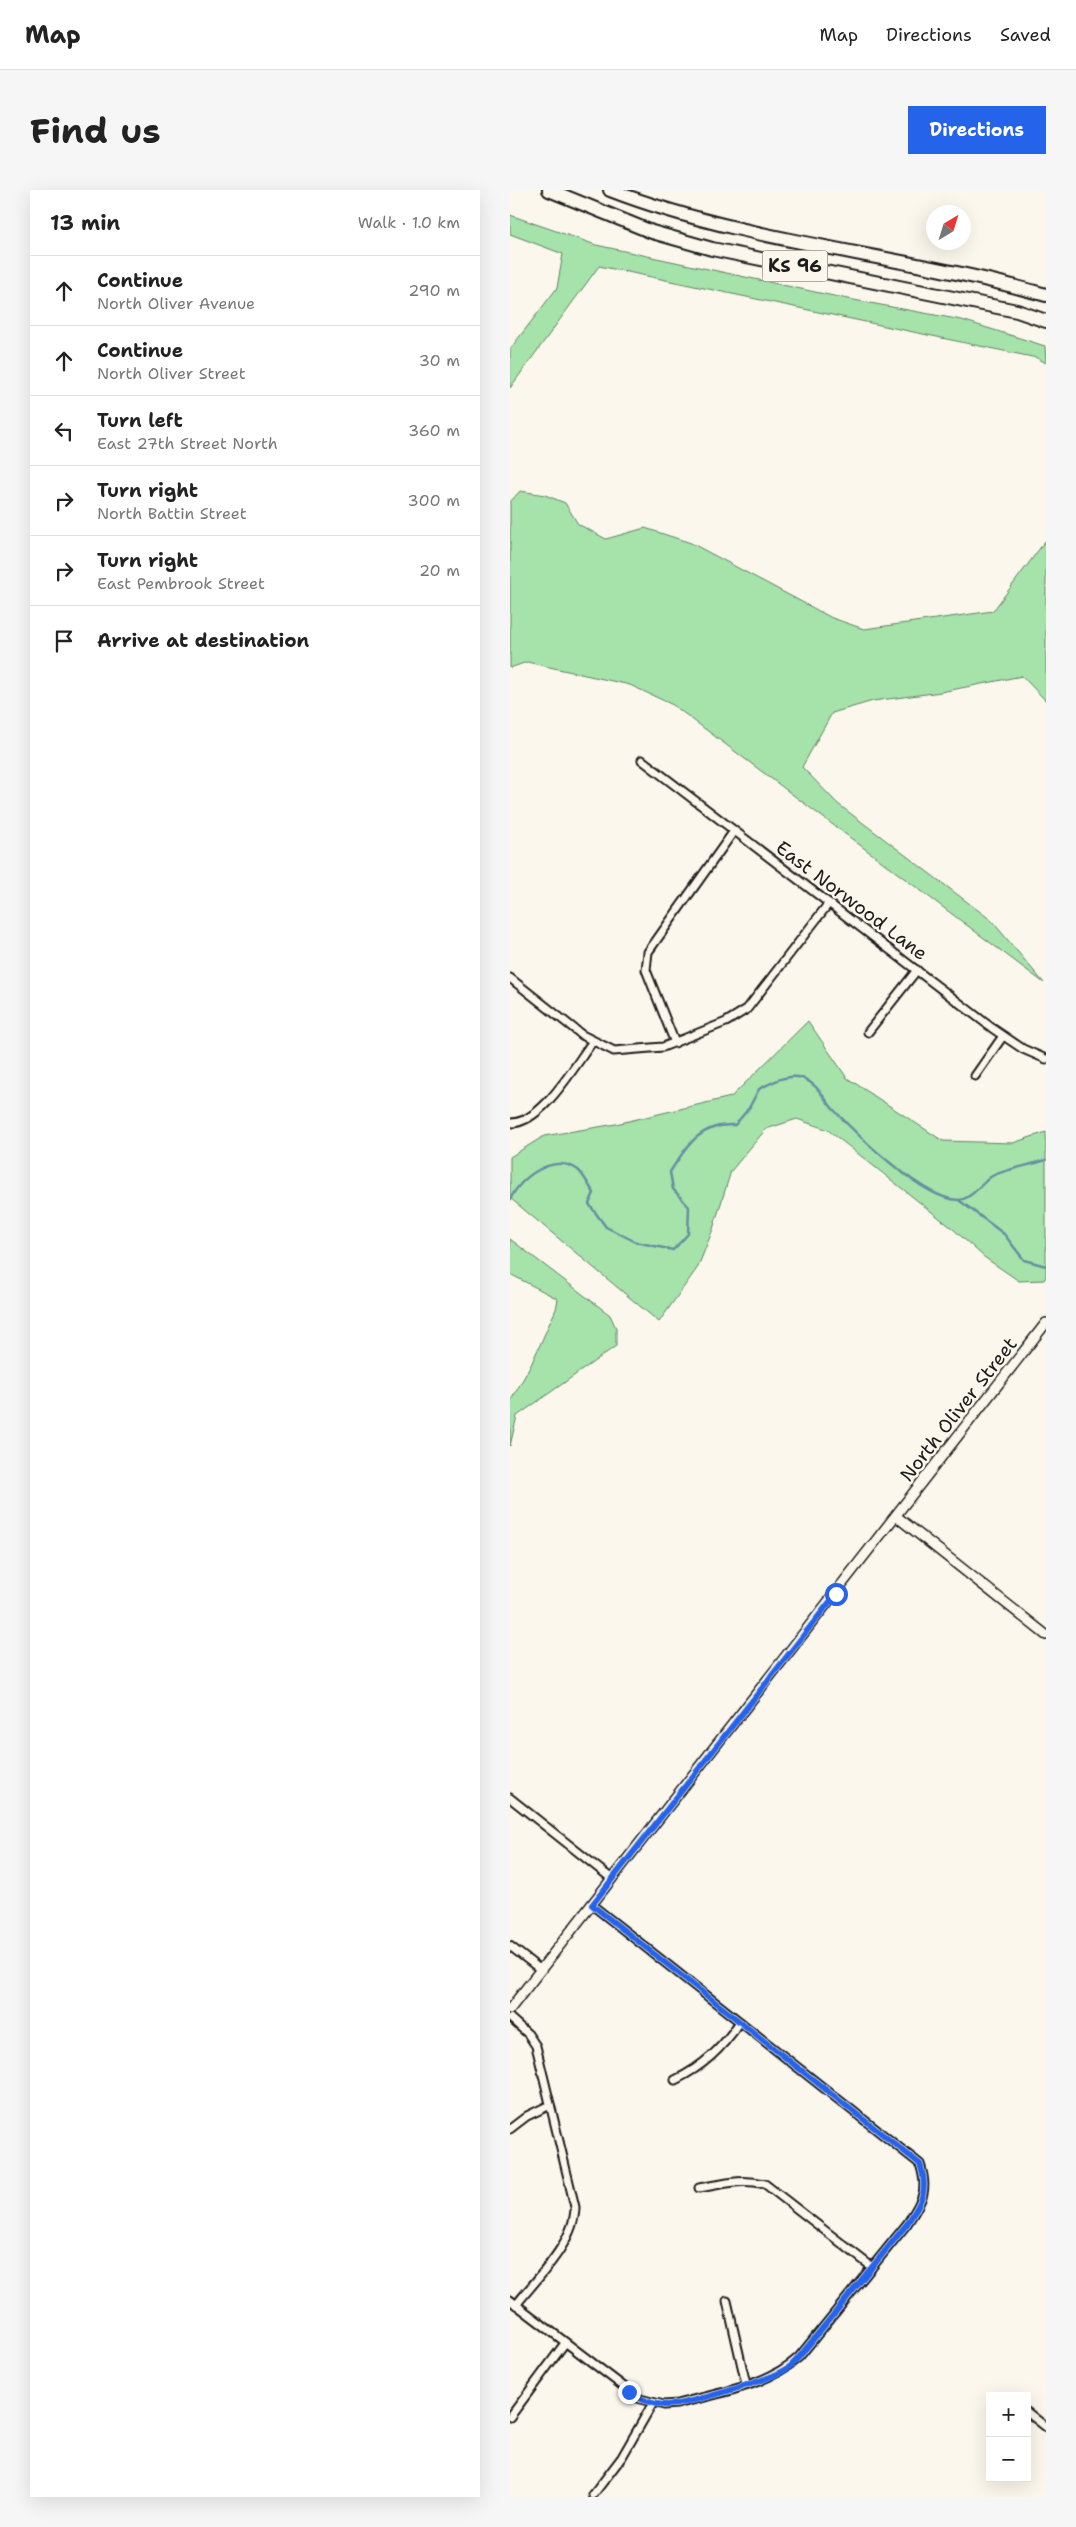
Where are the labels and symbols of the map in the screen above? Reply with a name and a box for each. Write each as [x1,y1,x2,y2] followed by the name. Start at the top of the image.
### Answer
[926,205,971,250] north arrow
[762,250,828,282] road number: KS 96
[771,835,933,966] street label: East Norwood Lane
[894,1332,1023,1487] street label: North Oliver Street
[825,1583,848,1606] route start
[618,2381,641,2404] route end

